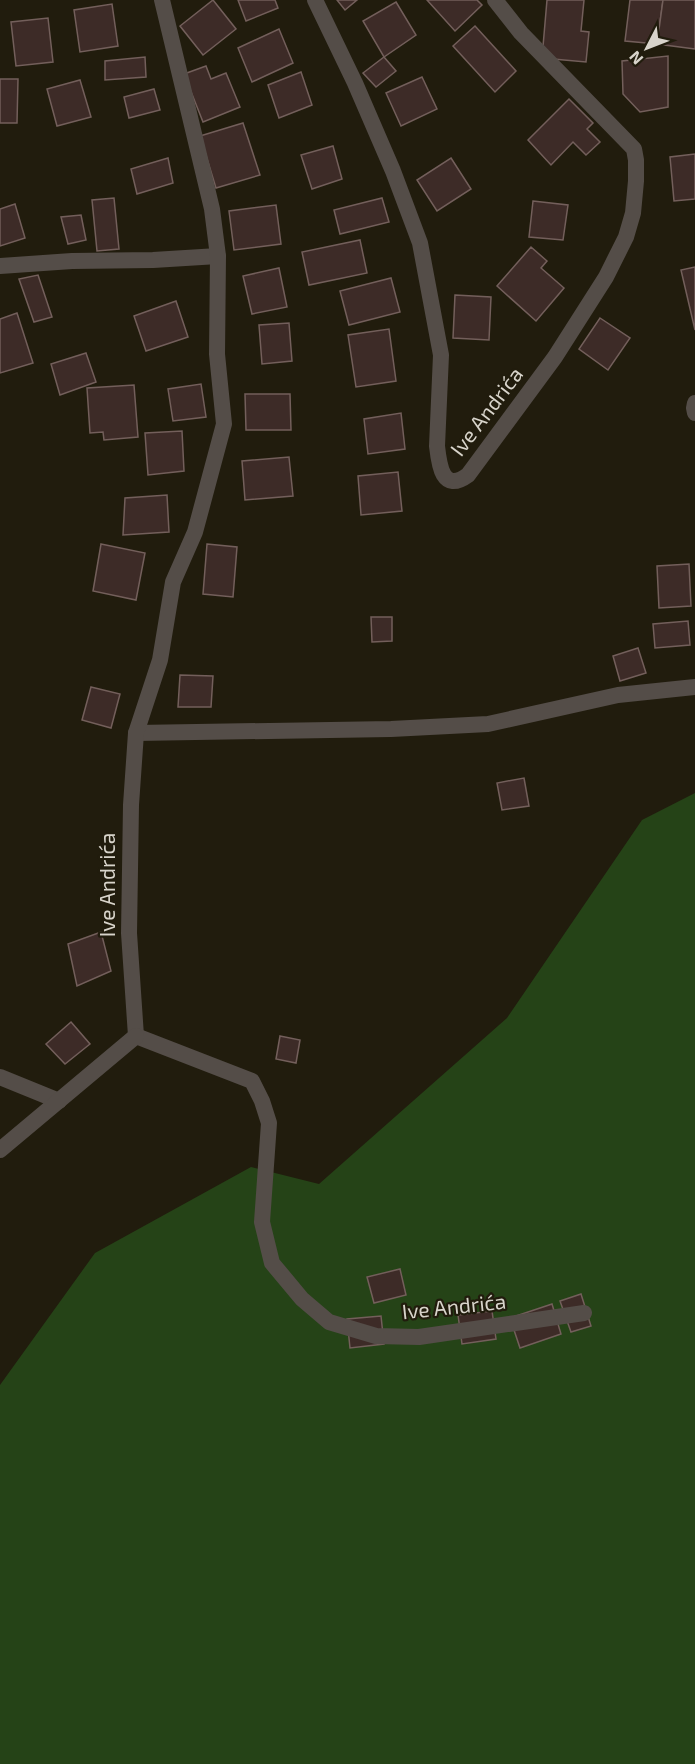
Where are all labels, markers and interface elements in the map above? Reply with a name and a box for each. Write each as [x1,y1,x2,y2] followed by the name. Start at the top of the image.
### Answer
[617,18,677,78] north arrow
[625,48,646,69] text: N
[444,362,527,460] street label: Ive Andrića
[94,833,119,937] street label: Ive Andrića
[400,1288,507,1323] street label: Ive Andrića

